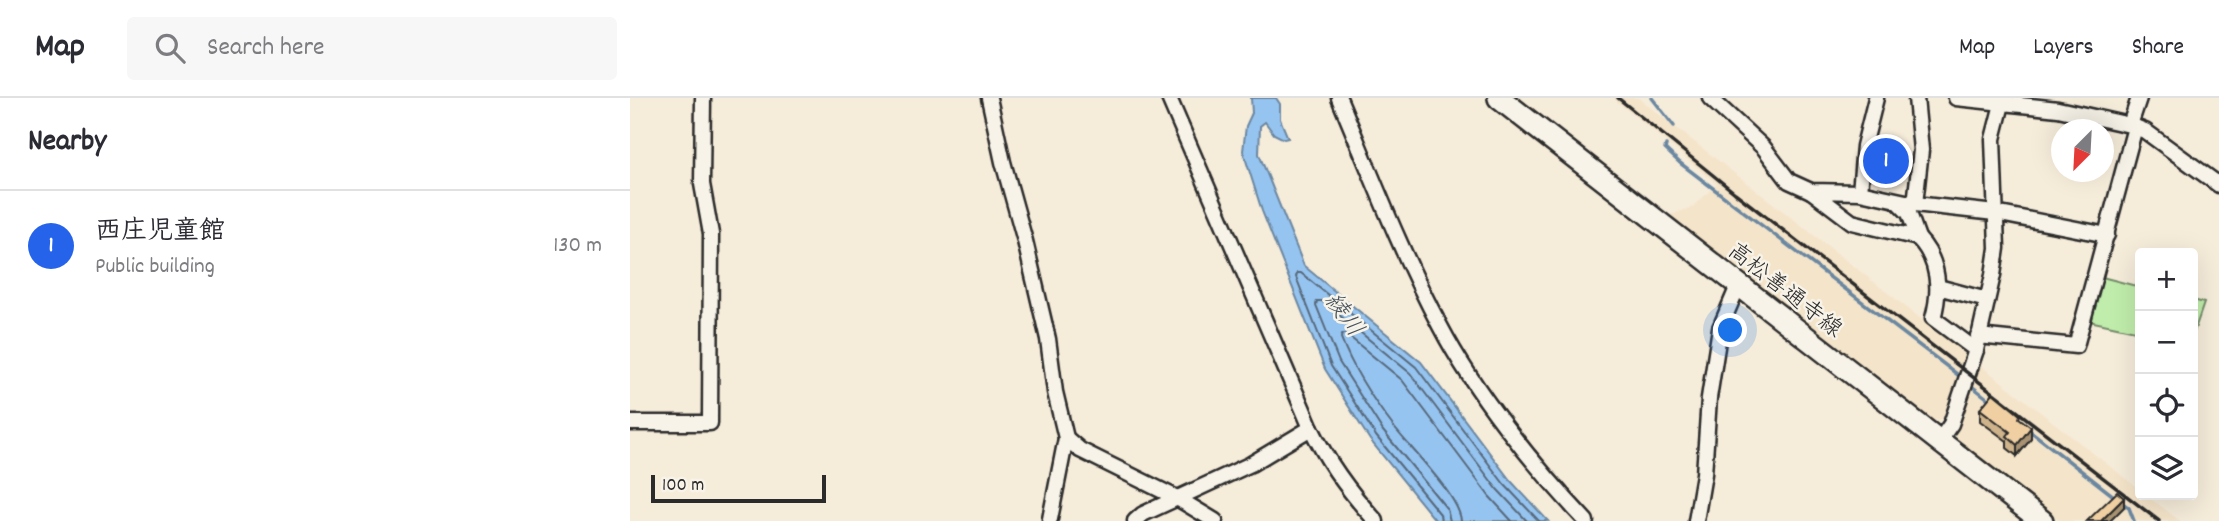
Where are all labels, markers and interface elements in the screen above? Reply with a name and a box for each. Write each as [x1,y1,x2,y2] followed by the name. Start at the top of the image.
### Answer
[127,17,617,80] search box
[35,25,85,72] text: Map
[151,29,189,67] icon: search
[207,30,325,67] text: Search here
[1959,31,1995,65] text: Map
[2033,31,2094,65] text: Layers
[2132,31,2184,65] text: Share
[2051,119,2114,182] north arrow
[28,122,106,165] text: Nearby
[1863,135,1909,187] pin: 1
[95,214,225,251] text: 西庄児童館
[48,230,54,263] text: 1
[553,230,602,263] text: 130 m
[1719,236,1848,347] street label: 高松善通寺線
[2135,248,2198,500] map controls
[2135,248,2198,311] button: +
[95,251,215,284] text: Public building
[1315,286,1370,345] water label: 綾川
[2135,311,2198,374] button: −
[1713,313,1747,347] your location
[2135,374,2198,437] button: locate
[2135,437,2198,500] button: layers
[651,472,826,504] scale bar
[662,473,704,500] text: 100 m

